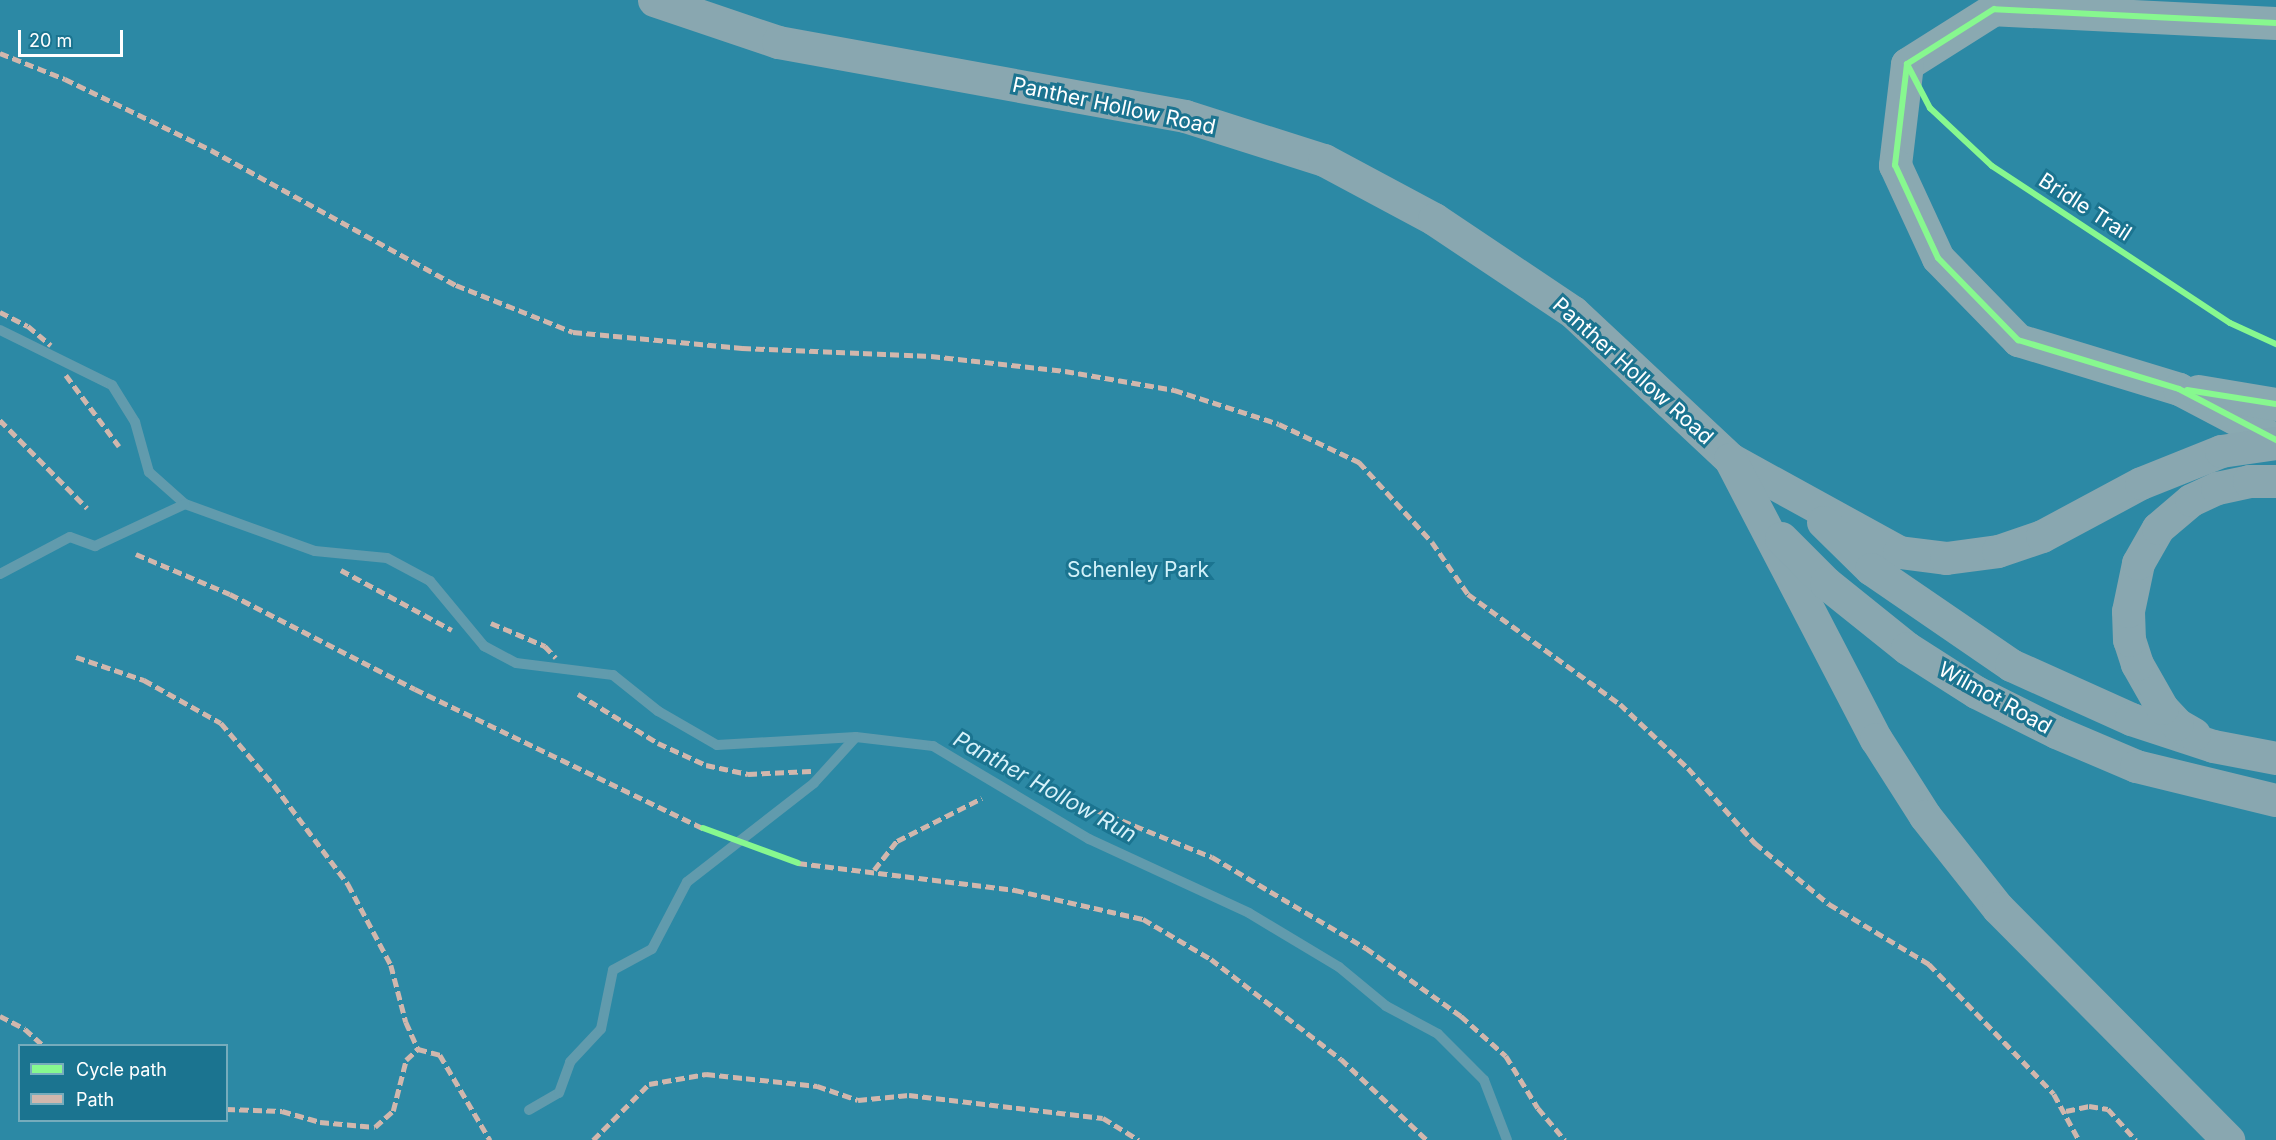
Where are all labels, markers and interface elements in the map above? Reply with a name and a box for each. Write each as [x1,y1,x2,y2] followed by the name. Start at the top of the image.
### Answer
[21,18,126,56] scale bar
[29,30,72,51] text: 20 m
[1010,72,1218,140] street label: Panther Hollow Road
[2034,168,2136,246] street label: Bridle Trail
[1548,292,1718,450] street label: Panther Hollow Road
[1067,557,1209,583] park label: Schenley Park
[1934,657,2056,739] street label: Wilmot Road
[949,726,1141,848] water label: Panther Hollow Run
[18,1044,228,1122] legend
[76,1059,167,1080] text: Cycle path
[76,1089,114,1110] text: Path

